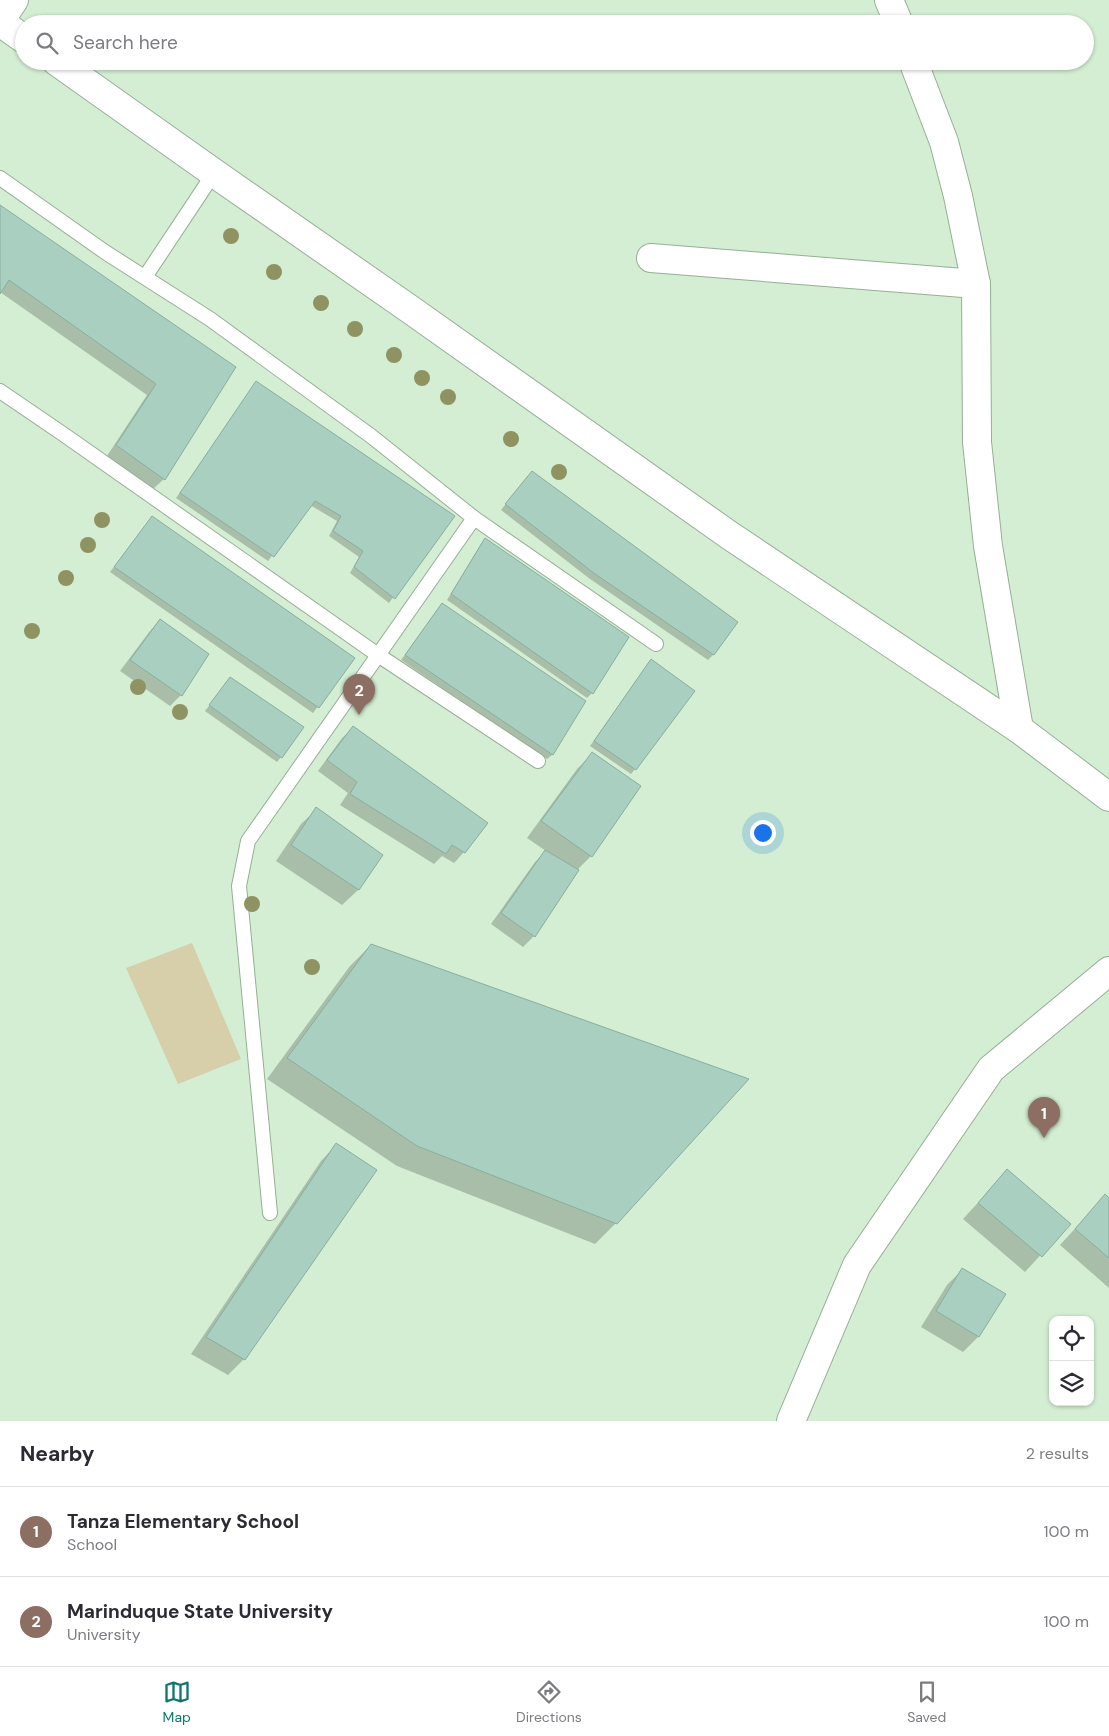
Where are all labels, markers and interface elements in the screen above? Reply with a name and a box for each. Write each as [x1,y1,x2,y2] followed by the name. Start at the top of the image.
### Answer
[15,15,1094,70] search box
[33,29,61,57] icon: search
[73,30,178,55] text: Search here
[343,674,375,715] pin: 2
[750,820,776,846] your location
[1028,1097,1060,1138] pin: 1
[1049,1316,1094,1406] map controls
[1049,1316,1094,1361] button: locate
[1049,1361,1094,1406] button: layers
[20,1440,94,1468] text: Nearby
[1026,1443,1089,1464] text: 2 results
[67,1509,299,1534] text: Tanza Elementary School
[33,1521,39,1542] text: 1
[1044,1521,1089,1542] text: 100 m
[67,1534,117,1555] text: School
[67,1599,333,1624] text: Marinduque State University
[31,1611,41,1632] text: 2
[1044,1611,1089,1632] text: 100 m
[67,1624,141,1645] text: University
[163,1678,191,1726] tab: Map
[516,1678,582,1726] tab: Directions
[907,1678,946,1726] tab: Saved

